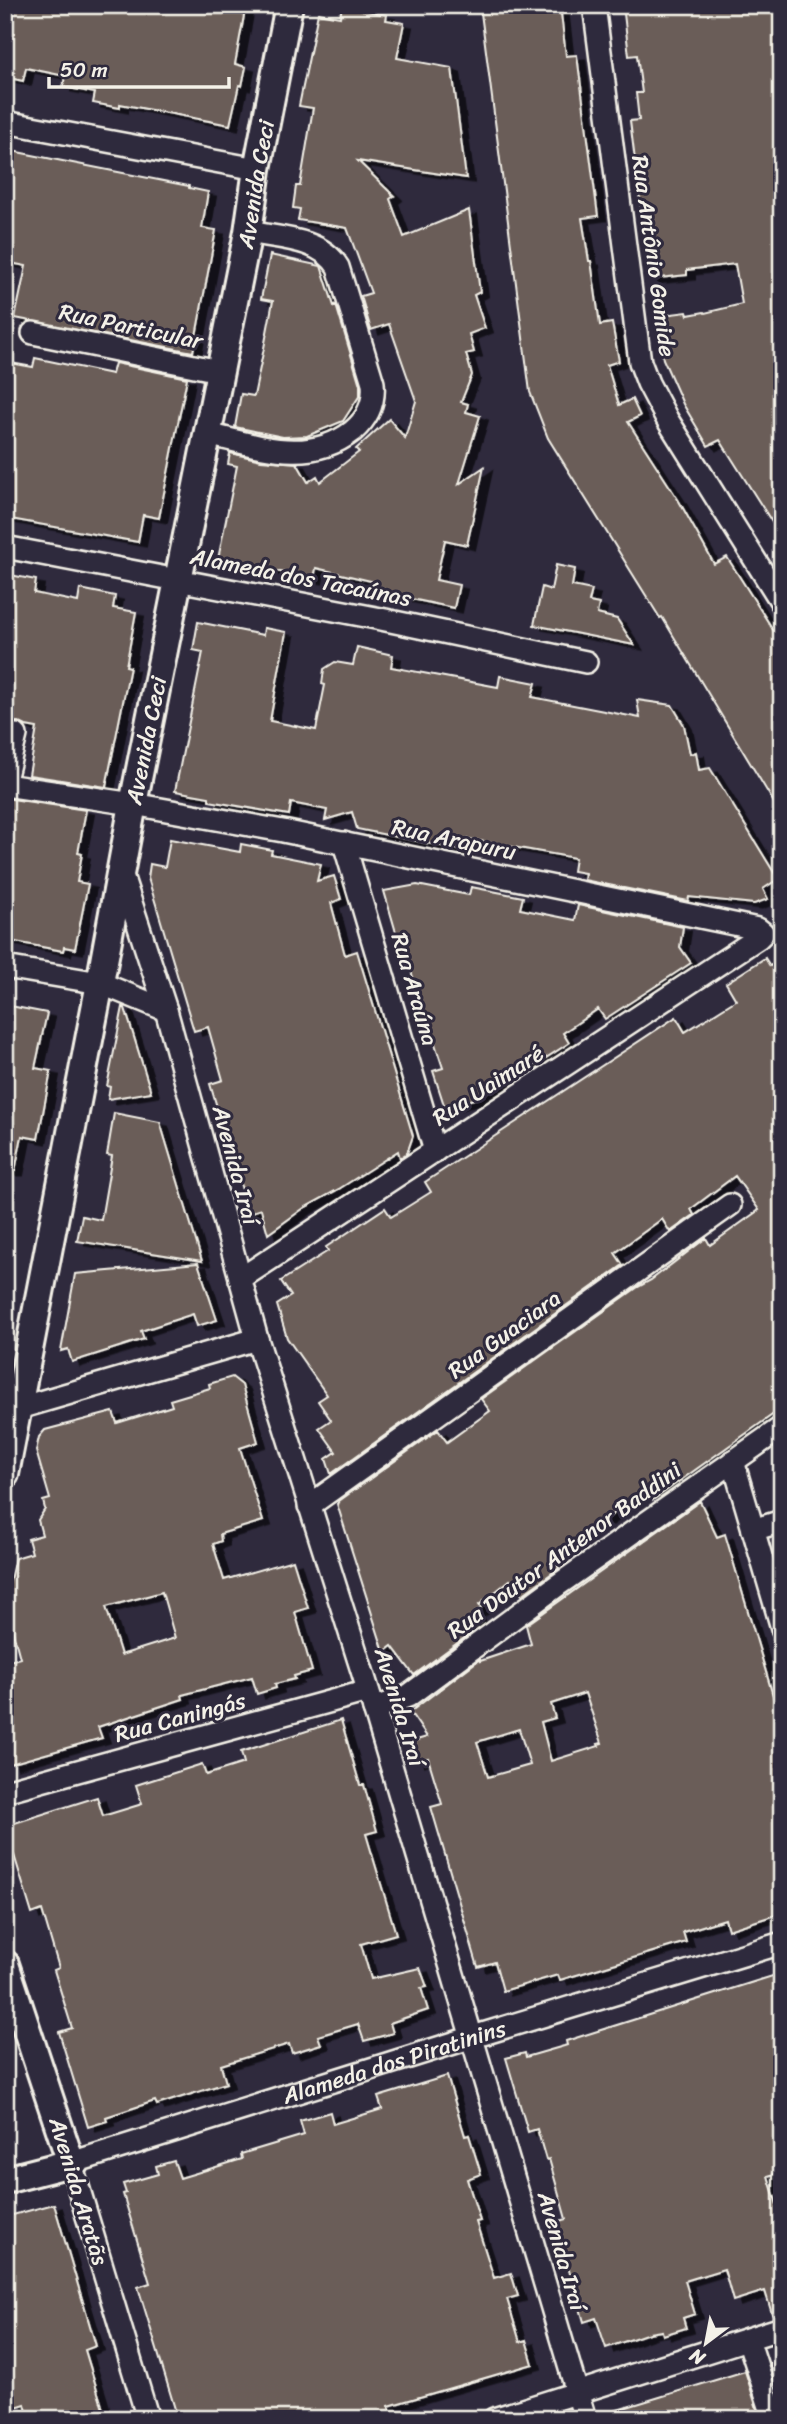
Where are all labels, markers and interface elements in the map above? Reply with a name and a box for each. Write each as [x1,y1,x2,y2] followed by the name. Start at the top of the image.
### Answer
[49,46,229,90] scale bar
[60,51,108,89] text: 50 m
[225,116,287,253] street label: Avenida Ceci
[619,153,688,360] street label: Rua Antônio Gomide
[55,291,208,362] street label: Rua Particular
[186,536,416,619] street label: Alameda dos Tacaúnas
[113,672,179,809] street label: Avenida Ceci
[388,806,520,873] street label: Rua Arapuru
[379,928,450,1051] street label: Rua Araúna
[424,1033,553,1137] street label: Rua Uaimaré
[200,1100,272,1232] street label: Avenida Iraí
[439,1279,570,1390] street label: Rua Guaciara
[438,1451,691,1650] street label: Rua Doutor Antenor Baddini
[362,1642,438,1774] street label: Avenida Iraí
[110,1680,251,1755] street label: Rua Caningás
[276,2008,512,2117] street label: Alameda dos Piratinins
[36,2111,121,2271] street label: Avenida Aratãs
[525,2186,599,2318] street label: Avenida Iraí
[672,2308,742,2378] north arrow
[682,2339,712,2375] text: N

